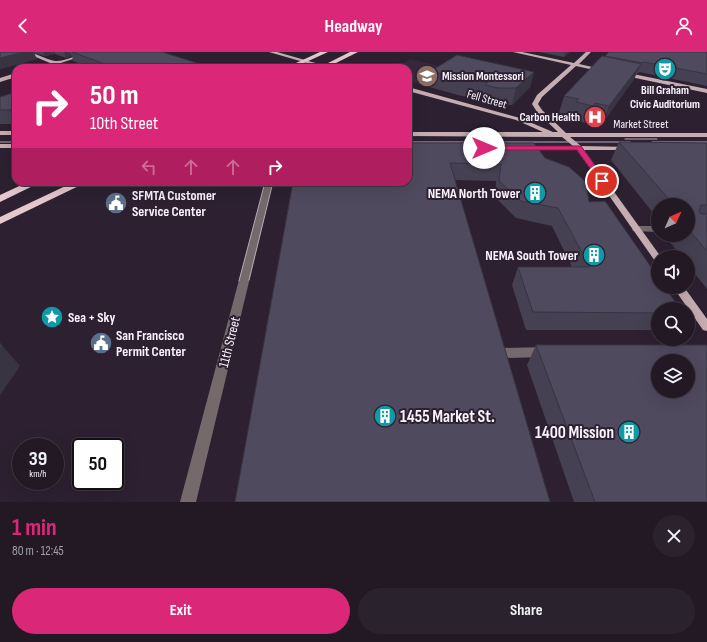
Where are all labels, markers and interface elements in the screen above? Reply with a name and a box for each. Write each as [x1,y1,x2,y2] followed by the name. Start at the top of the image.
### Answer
[12,15,34,37] icon: back
[673,15,695,37] icon: person
[325,16,382,37] text: Headway
[652,56,678,82] theatre icon: Bill Graham Civic Auditorium
[414,63,440,89] school or university icon: Mission Montessori
[442,69,524,84] place label: Mission Montessori
[90,79,139,112] text: 50 m
[24,80,76,132] icon: right
[630,83,700,112] place label: Bill Graham Civic Auditorium
[465,87,509,112] street label: Fell Street
[582,104,608,130] hospital icon: Carbon Health
[520,110,580,125] place label: Carbon Health
[90,113,158,134] text: 10th Street
[613,117,669,132] street label: Market Street
[463,127,505,169] position arrow
[138,156,160,178] icon: left
[180,156,202,178] icon: ahead
[222,156,244,178] icon: ahead
[264,156,286,178] icon: right
[585,164,619,198] pin
[591,170,613,192] icon: arrive
[522,180,548,206] building icon: NEMA North Tower
[428,185,521,202] place label: NEMA North Tower
[132,187,217,220] place label: SFMTA Customer Service Center
[103,190,129,216] public building icon: SFMTA Customer Service Center
[651,198,695,242] north arrow
[651,198,695,398] map controls
[581,242,607,268] building icon: NEMA South Tower
[485,247,579,264] place label: NEMA South Tower
[651,250,695,294] button: sound
[651,302,695,346] button: search
[39,304,65,330] place icon: Sea + Sky
[68,309,115,326] place label: Sea + Sky
[215,315,244,369] street label: 11th Street
[116,327,186,360] place label: San Francisco Permit Center
[88,330,114,356] public building icon: San Francisco Permit Center
[651,354,695,398] button: layers
[372,403,398,429] building icon: 1455 Market St.
[400,407,495,427] place label: 1455 Market St.
[616,419,642,445] building icon: 1400 Mission
[535,423,614,443] place label: 1400 Mission
[72,438,124,490] speed limit sign: 50
[29,447,47,471] text: 39
[29,468,47,480] text: km/h
[12,513,57,542] text: 1 min
[653,515,695,557] button: close
[12,543,64,559] text: 80 m · 12:45
[12,588,350,634] button: Exit
[358,588,695,634] button: Share

